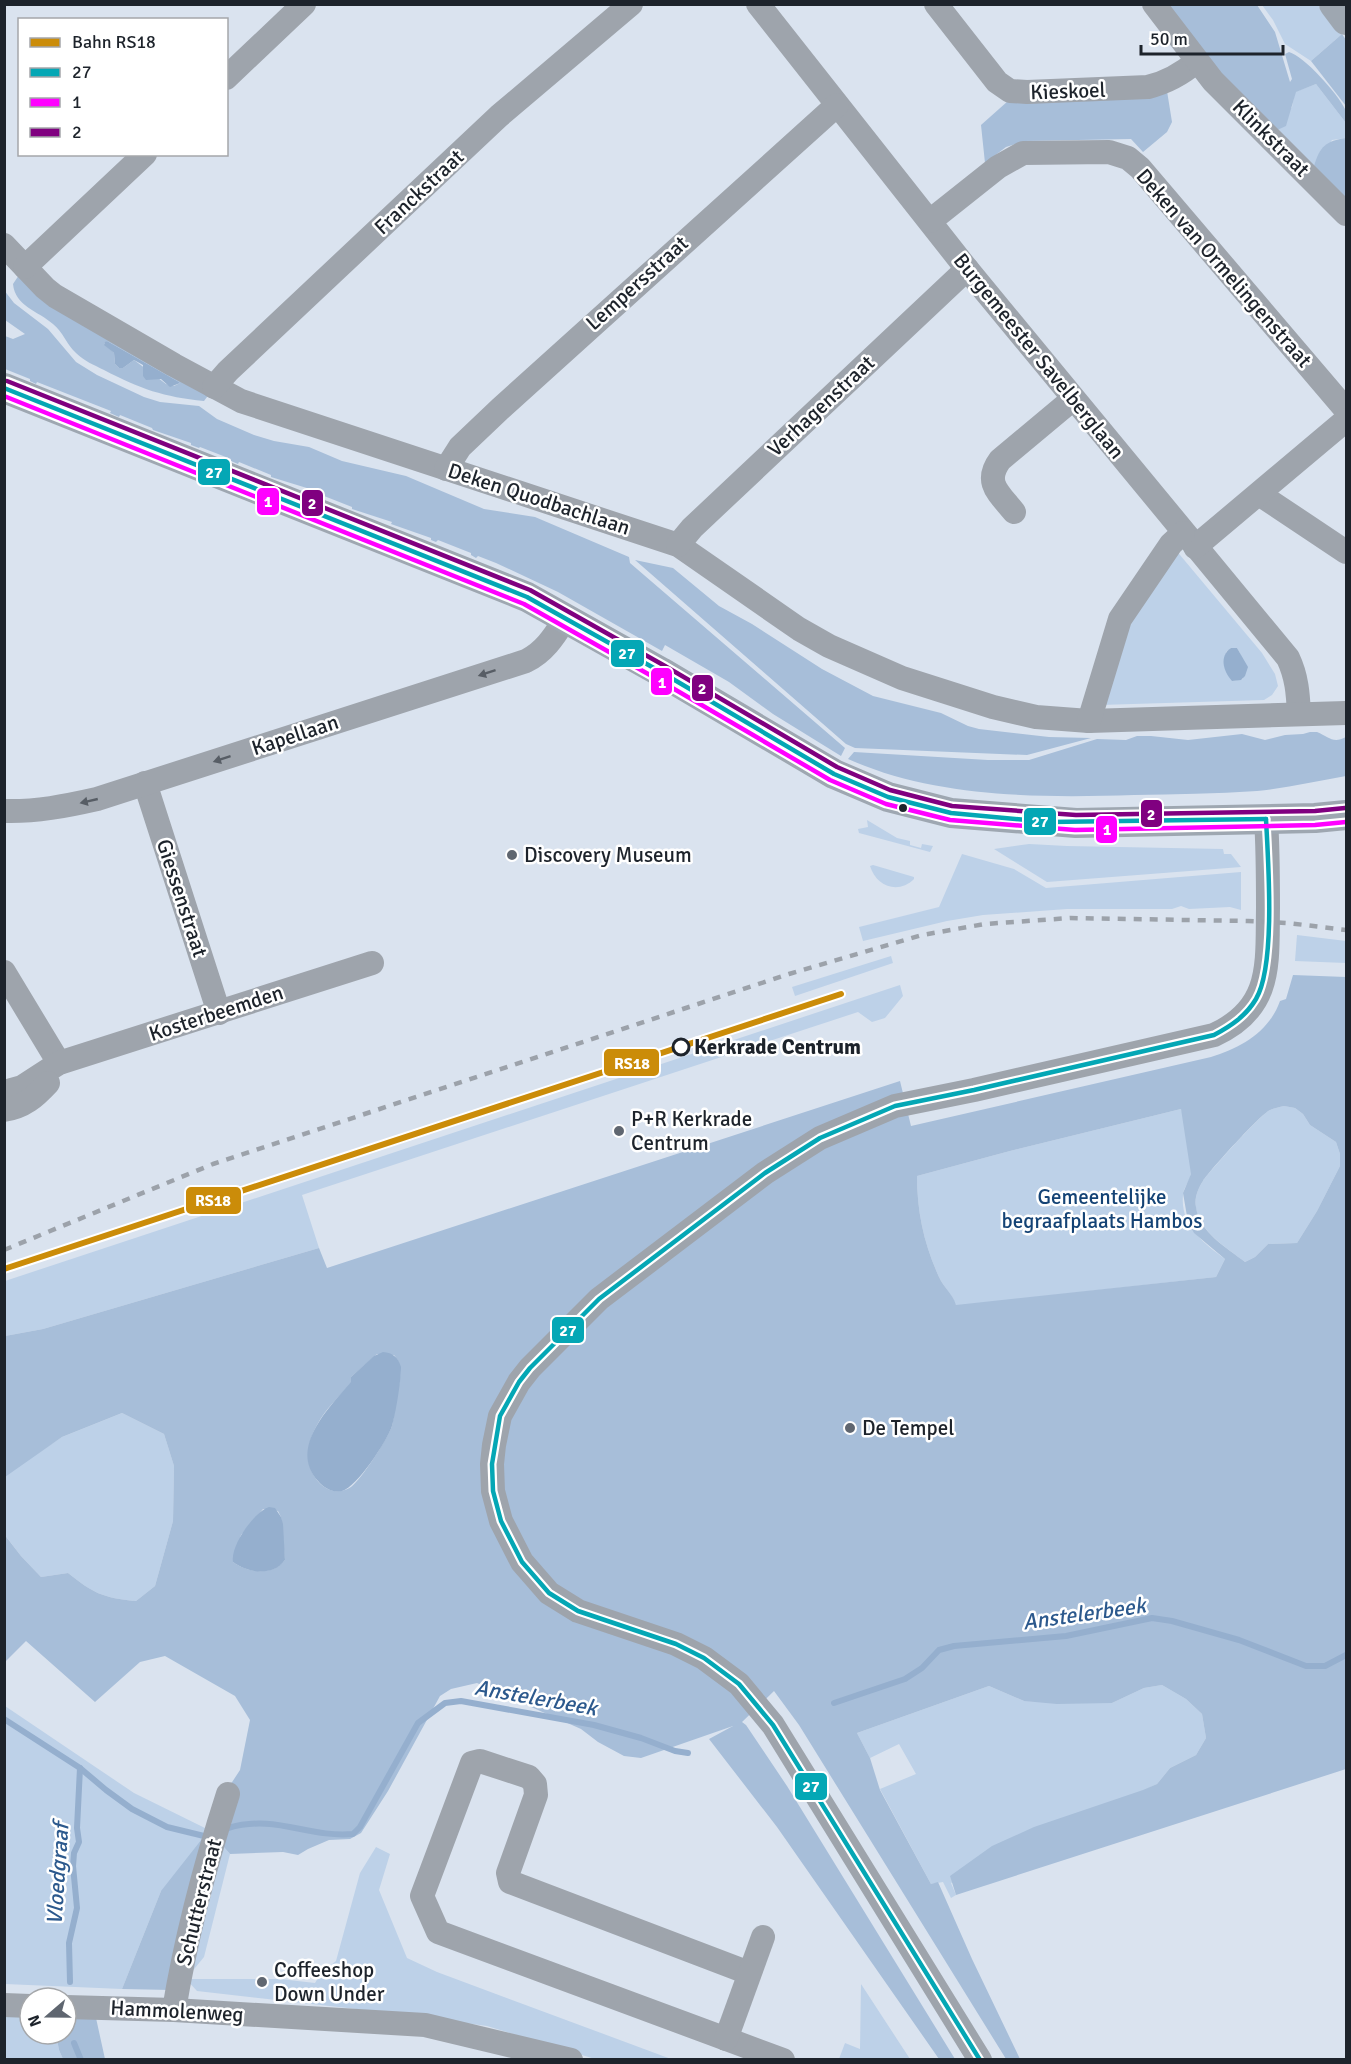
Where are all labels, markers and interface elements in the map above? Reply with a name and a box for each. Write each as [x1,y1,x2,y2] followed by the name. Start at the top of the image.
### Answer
[18,18,228,156] legend
[1141,18,1284,56] scale bar
[1150,28,1188,50] text: 50 m
[72,31,156,53] text: Bahn RS18
[72,61,91,83] text: 27
[1030,77,1106,105] street label: Kieskoel
[72,91,82,113] text: 1
[1227,94,1315,182] street label: Klinkstraat
[72,121,82,143] text: 2
[369,144,469,240] street label: Franckstraat
[1131,163,1317,373] street label: Deken van Ormelingenstraat
[580,230,694,336] street label: Lempersstraat
[948,248,1130,464] street label: Burgemeester Savelberglaan
[762,350,880,462] street label: Verhagenstraat
[445,457,633,541] street label: Deken Quodbachlaan
[197,458,231,486] line badge: 27
[205,463,223,483] text: 27
[256,487,280,516] line badge: 1
[301,489,324,517] line badge: 2
[264,492,273,512] text: 1
[308,494,316,514] text: 2
[610,639,645,668] line badge: 27
[618,644,636,664] text: 27
[650,667,673,696] line badge: 1
[478,669,496,679] one-way arrow
[658,673,667,693] text: 1
[691,674,714,702] line badge: 2
[698,679,706,699] text: 2
[248,709,342,761] street label: Kapellaan
[213,754,231,764] one-way arrow
[80,796,98,806] one-way arrow
[1140,799,1163,828] line badge: 2
[897,802,909,814] unlabelled marker
[1147,805,1155,825] text: 2
[1023,807,1057,836] line badge: 27
[1031,812,1049,832] text: 27
[1095,815,1118,844] line badge: 1
[1103,820,1112,840] text: 1
[151,836,213,960] street label: Giessenstraat
[524,842,692,868] place label: Discovery Museum
[505,848,519,862] marker: Discovery Museum
[146,979,286,1047] street label: Kosterbeemden
[694,1034,861,1060] place label: Kerkrade Centrum
[672,1038,690,1056] marker: Kerkrade Centrum
[603,1048,660,1077] line badge: RS18
[614,1054,650,1074] text: RS18
[631,1106,752,1156] place label: P+R Kerkrade Centrum
[612,1124,626,1138] marker: P+R Kerkrade Centrum
[1002,1184,1202,1234] park label: Gemeentelijke begraafplaats Hambos
[185,1186,242,1215] line badge: RS18
[195,1191,231,1211] text: RS18
[551,1316,585,1344] line badge: 27
[559,1321,577,1341] text: 27
[862,1415,954,1441] place label: De Tempel
[843,1421,857,1435] marker: De Tempel
[1021,1591,1149,1635] water label: Anstelerbeek
[473,1673,601,1722] water label: Anstelerbeek
[794,1772,828,1801] line badge: 27
[802,1777,820,1797] text: 27
[40,1816,75,1926] water label: Vloedgraaf
[171,1836,227,1968] street label: Schutterstraat
[274,1957,385,2007] place label: Coffeeshop Down Under
[255,1975,269,1989] marker: Coffeeshop Down Under
[18,1986,78,2046] north arrow
[110,1995,244,2027] street label: Hammolenweg
[24,2012,46,2029] text: N

